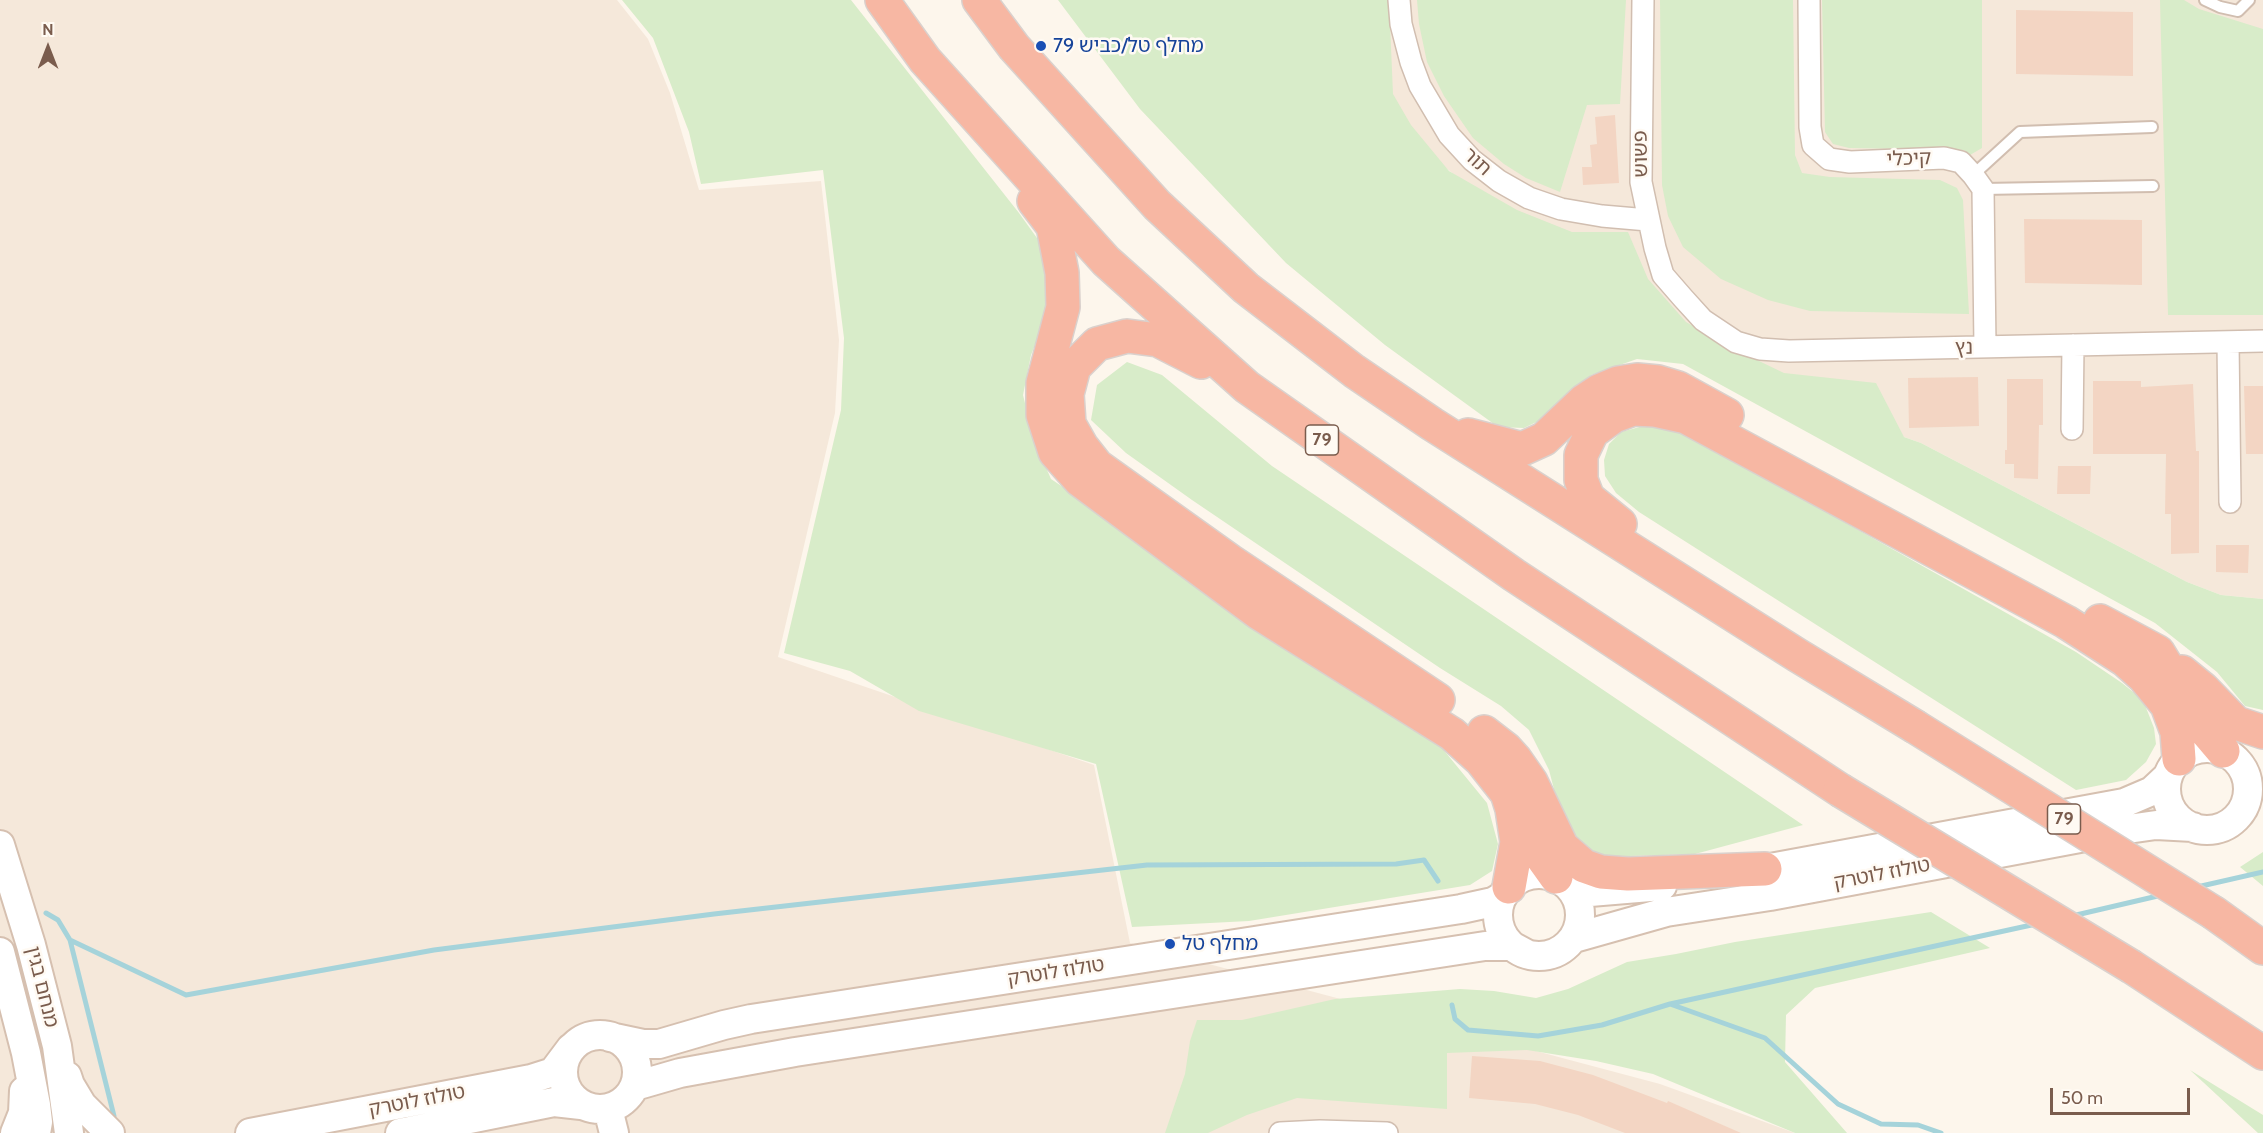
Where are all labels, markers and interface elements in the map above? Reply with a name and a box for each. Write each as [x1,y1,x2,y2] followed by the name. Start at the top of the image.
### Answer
[18,18,78,78] north arrow
[42,20,54,39] text: N
[1053,34,1204,58] place label: מחלף טל/כביש 79
[1034,39,1048,53] marker: מחלף טל/כביש 79
[1629,130,1653,178] street label: פשוש
[1458,143,1496,181] street label: תור
[1886,146,1932,172] street label: קיכלי
[1955,336,1973,360] street label: נץ
[1306,425,1338,455] road number: 79
[2048,804,2080,834] road number: 79
[1832,853,1932,895] street label: טולוז לוטרק
[1182,932,1258,956] place label: מחלף טל
[1163,937,1177,951] marker: מחלף טל
[20,944,64,1030] street label: מנחם בגין
[1006,952,1106,992] street label: טולוז לוטרק
[2053,1076,2192,1114] scale bar
[367,1080,467,1122] street label: טולוז לוטרק
[2061,1087,2103,1109] text: 50 m

